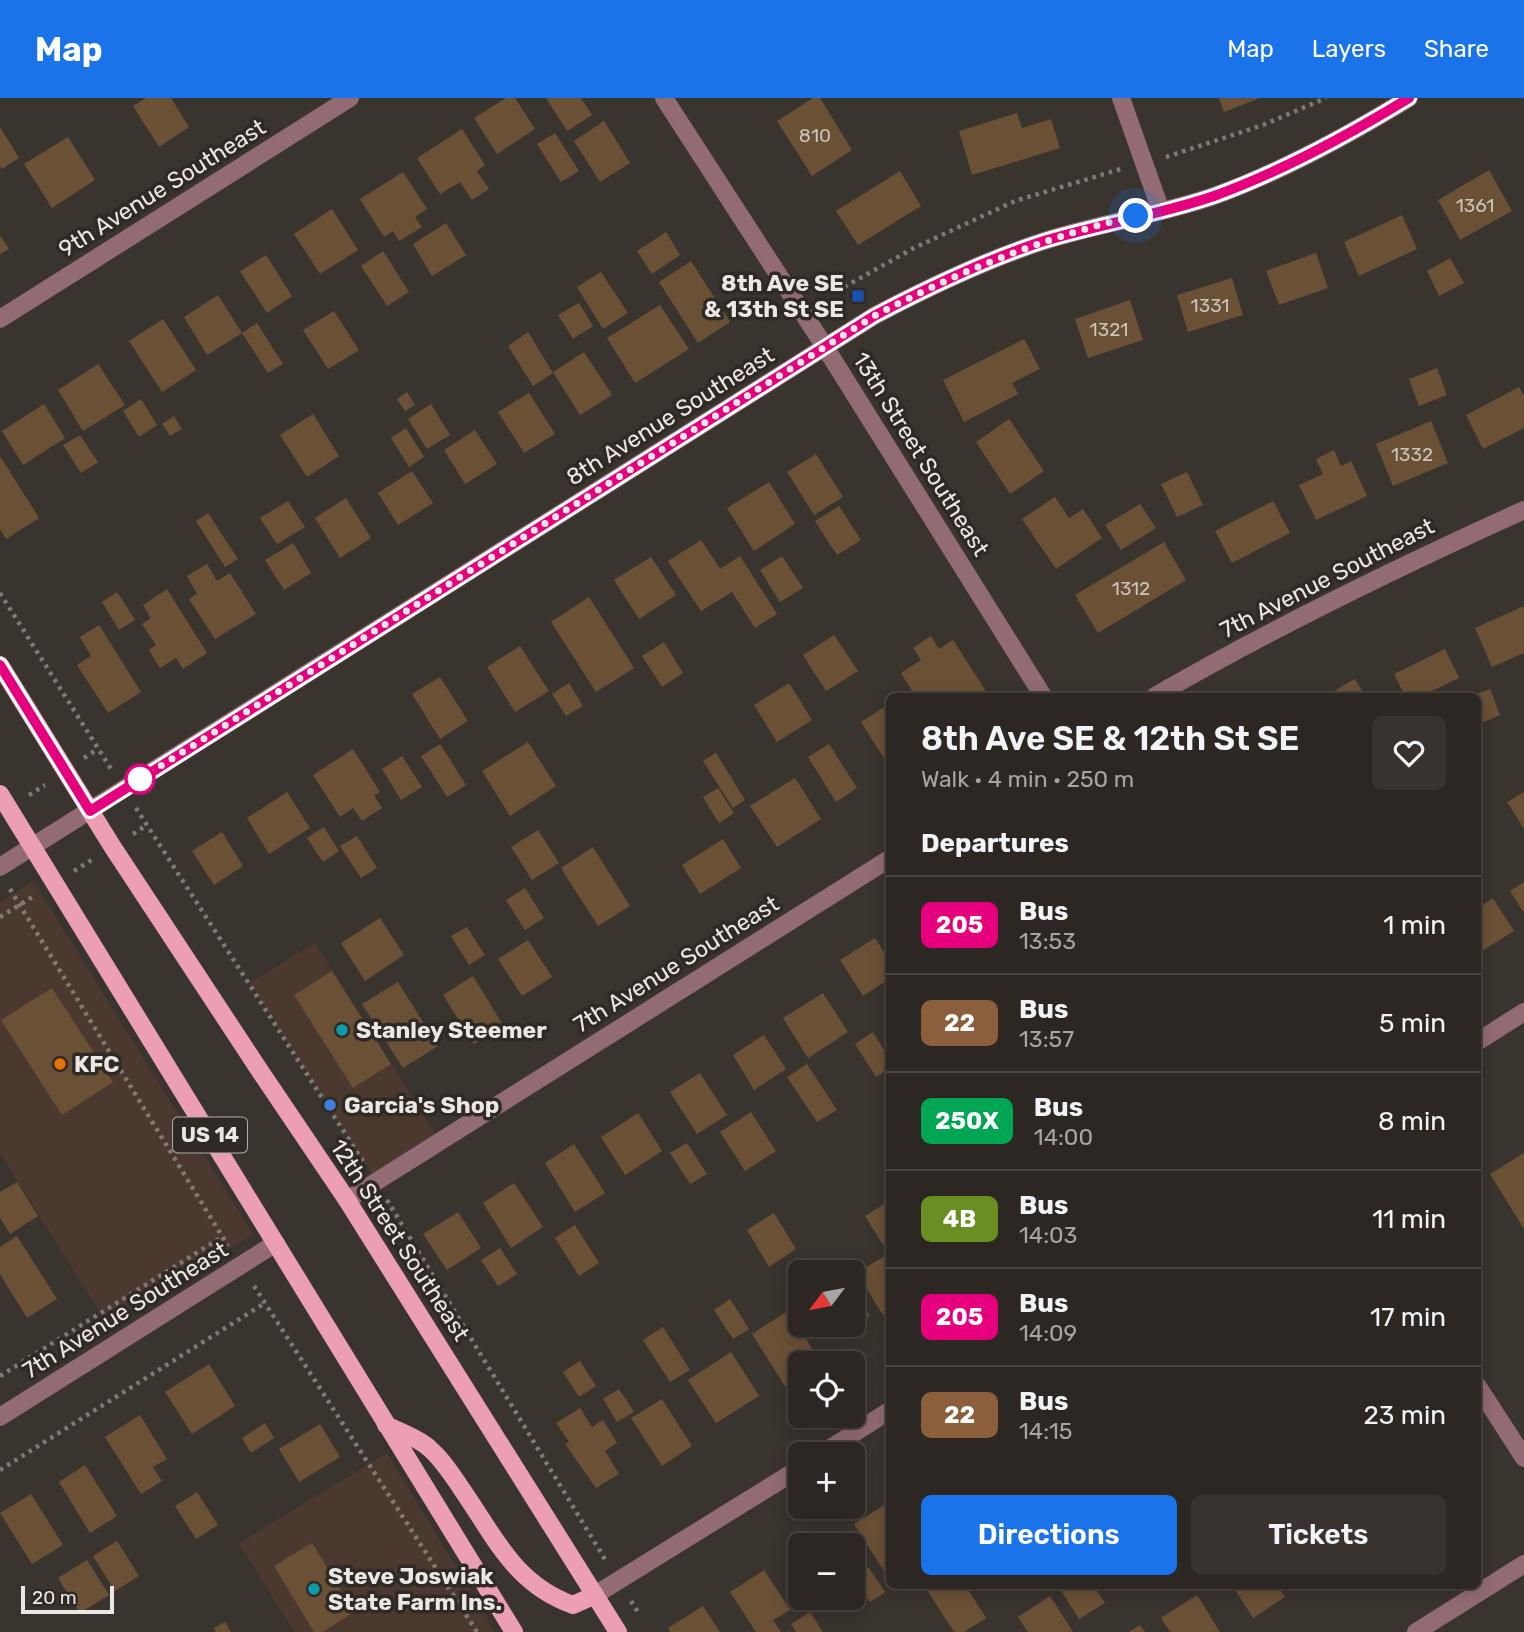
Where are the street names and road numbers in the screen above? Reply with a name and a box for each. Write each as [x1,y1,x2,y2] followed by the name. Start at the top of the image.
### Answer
[53,113,271,263] street label: 9th Avenue Southeast
[561,341,779,491] street label: 8th Avenue Southeast
[847,347,995,561] street label: 13th Street Southeast
[1215,512,1439,644] street label: 7th Avenue Southeast
[568,889,784,1039] street label: 7th Avenue Southeast
[173,1118,247,1152] road number: US 14
[324,1134,476,1346] street label: 12th Street Southeast
[17,1235,233,1385] street label: 7th Avenue Southeast

